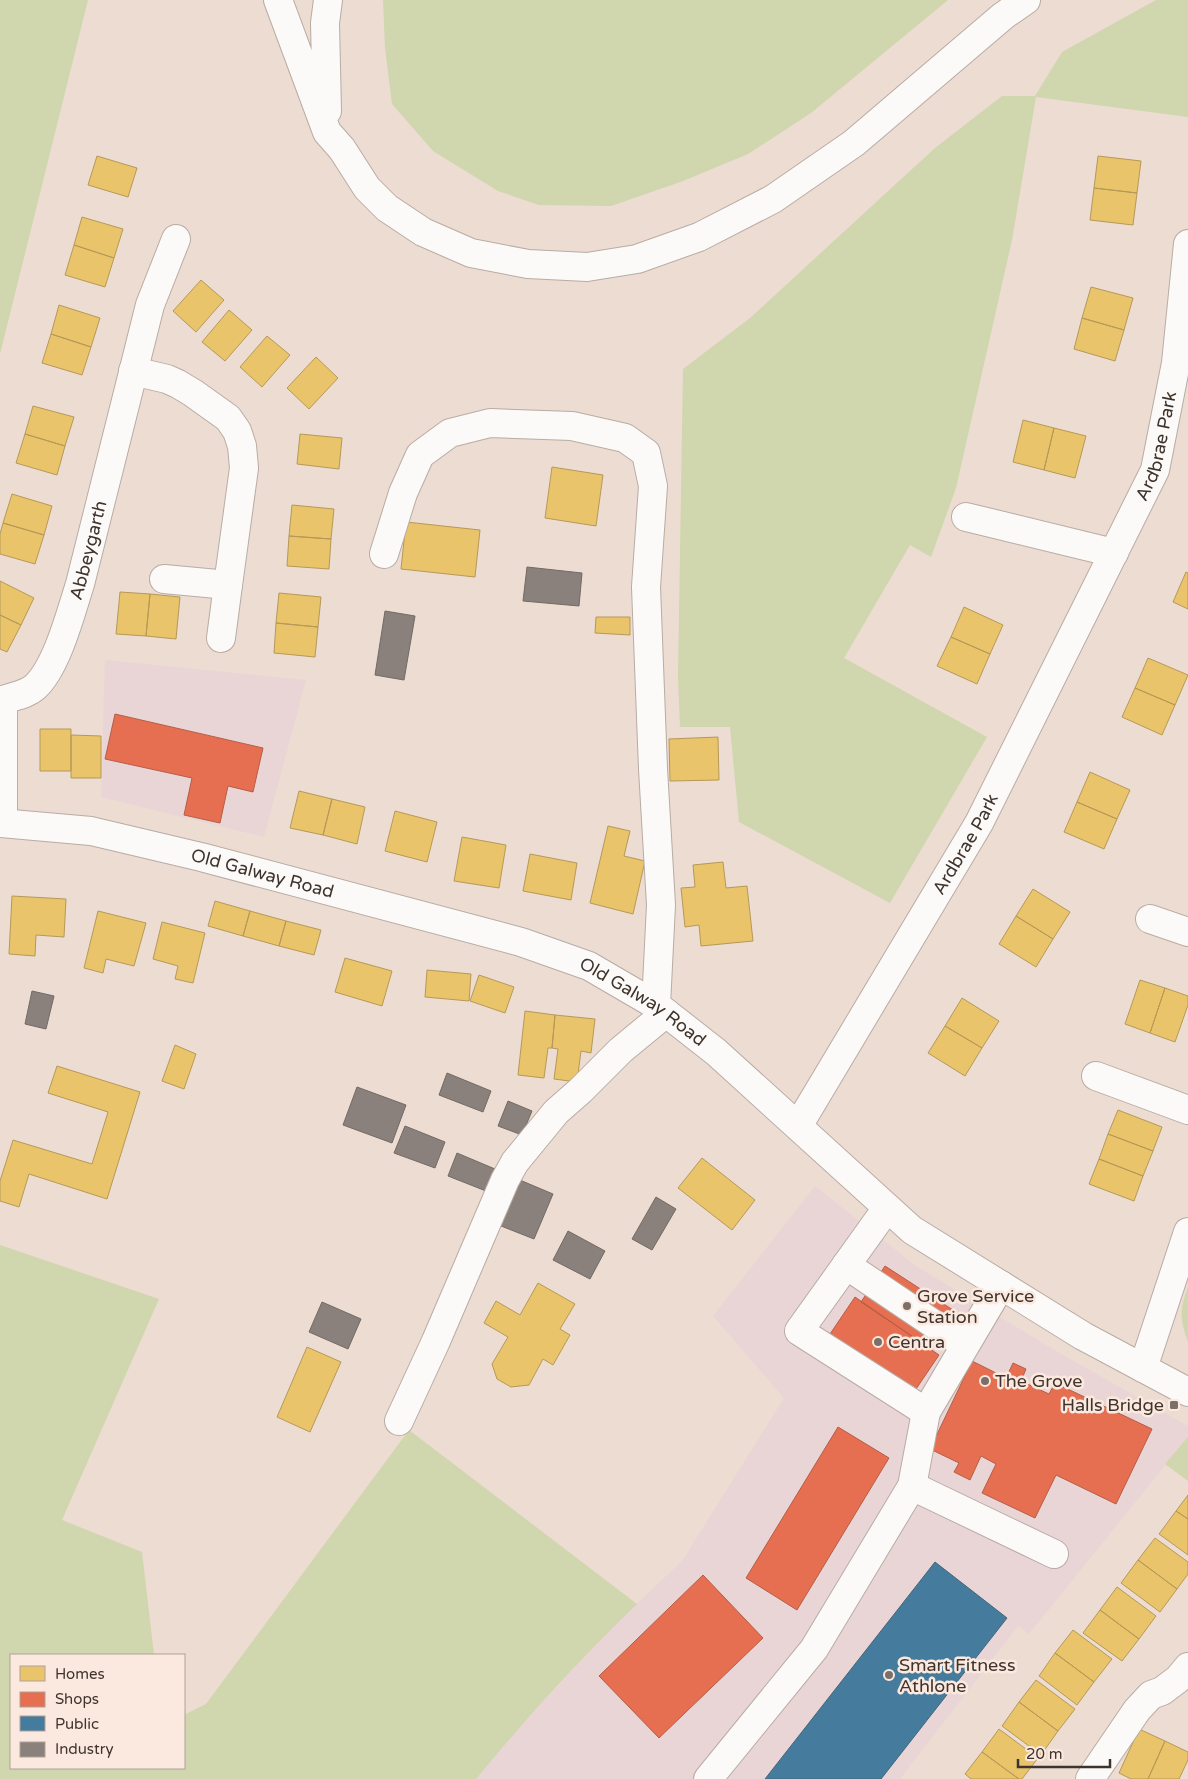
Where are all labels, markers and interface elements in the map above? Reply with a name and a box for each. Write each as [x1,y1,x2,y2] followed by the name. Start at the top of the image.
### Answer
[1130,389,1181,504] street label: Ardbrae Park
[65,498,112,603] street label: Abbeygarth
[928,790,1003,899] street label: Ardbrae Park
[189,844,336,903] street label: Old Galway Road
[577,953,710,1051] street label: Old Galway Road
[917,1285,1034,1328] place label: Grove Service Station
[901,1300,913,1312] marker: Grove Service Station
[888,1331,945,1353] place label: Centra
[872,1336,884,1348] marker: Centra
[995,1370,1082,1392] place label: The Grove
[979,1375,991,1387] marker: The Grove
[1061,1394,1164,1416] place label: Halls Bridge
[1168,1399,1180,1411] marker: Halls Bridge
[10,1654,185,1769] legend
[899,1654,1016,1697] place label: Smart Fitness Athlone
[55,1665,105,1683] text: Homes
[883,1669,895,1681] marker: Smart Fitness Athlone
[55,1690,99,1708] text: Shops
[55,1715,99,1733] text: Public
[1018,1736,1110,1768] scale bar
[55,1740,114,1758] text: Industry
[1026,1745,1063,1763] text: 20 m

